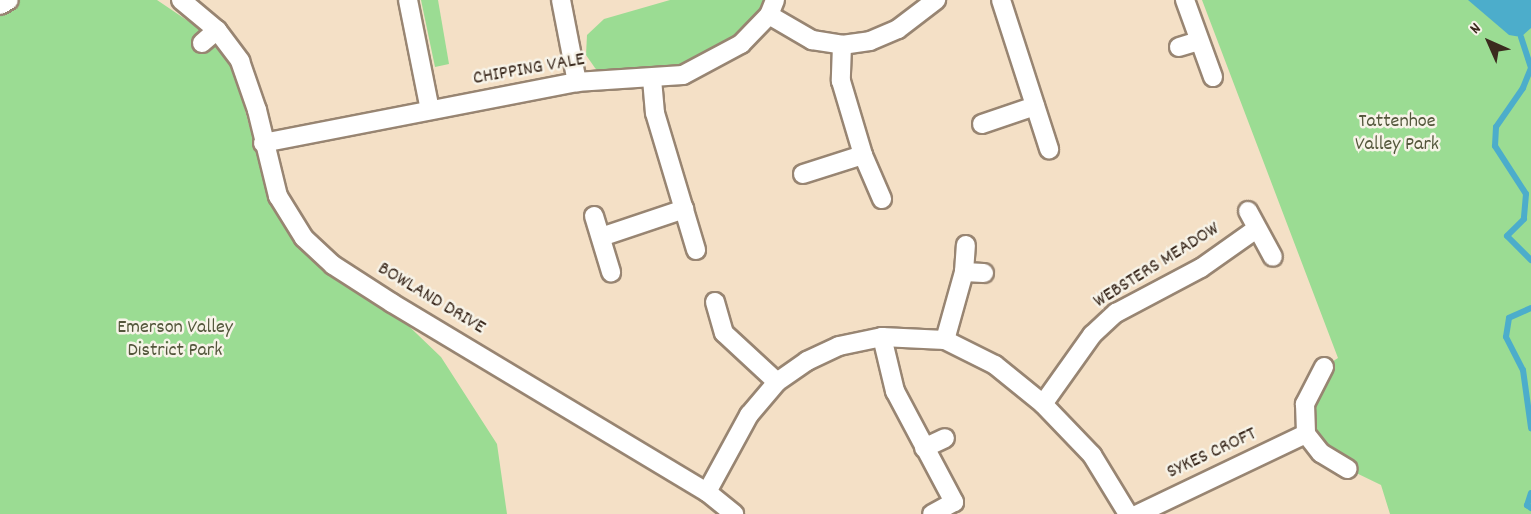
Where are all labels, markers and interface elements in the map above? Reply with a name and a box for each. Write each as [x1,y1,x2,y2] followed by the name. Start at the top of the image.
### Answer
[1459,12,1519,72] north arrow
[1465,18,1487,40] text: N
[471,48,587,92] street label: CHIPPING VALE
[1355,111,1439,158] park label: Tattenhoe Valley Park
[1090,218,1224,314] street label: WEBSTERS MEADOW
[373,257,489,341] street label: BOWLAND DRIVE
[117,316,233,363] park label: Emerson Valley District Park
[1163,423,1261,485] street label: SYKES CROFT

